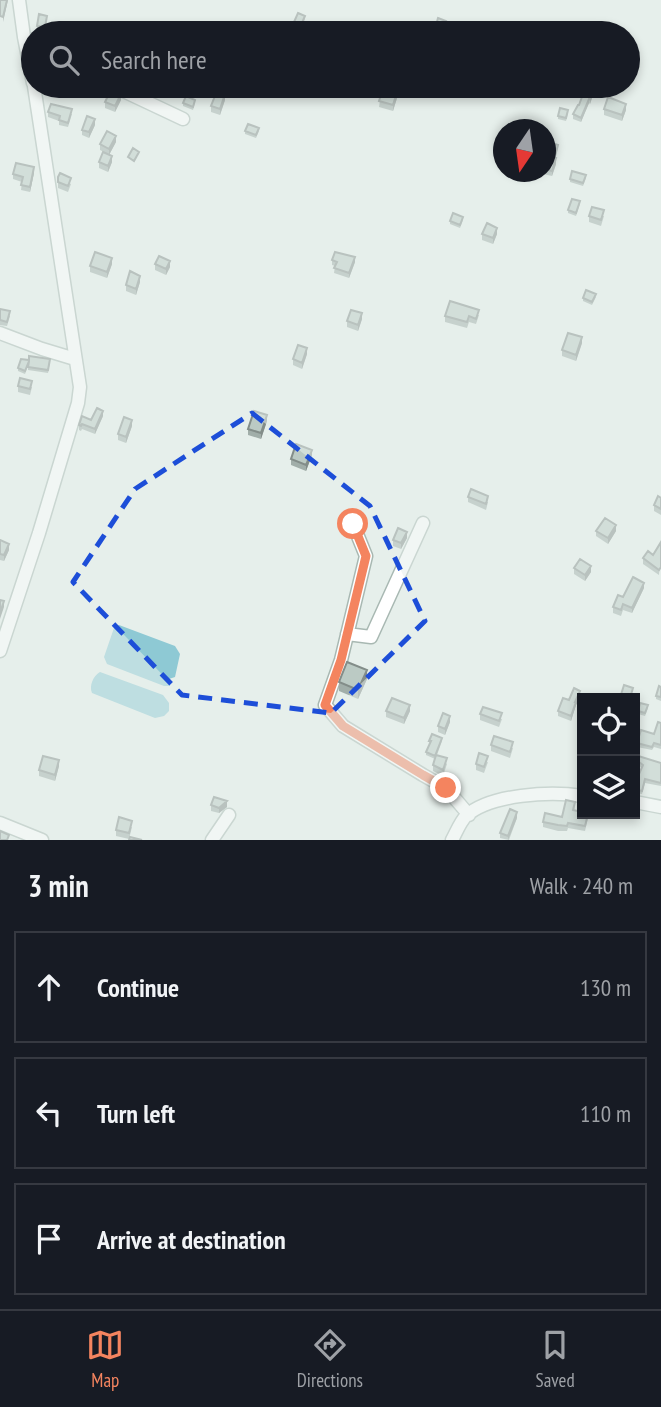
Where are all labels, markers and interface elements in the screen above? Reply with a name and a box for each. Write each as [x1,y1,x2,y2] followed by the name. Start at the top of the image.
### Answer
[21,21,640,98] search box
[45,41,83,79] icon: search
[101,43,207,76] text: Search here
[493,119,556,182] north arrow
[337,508,368,539] route start
[577,693,640,819] map controls
[577,693,640,756] button: locate
[577,756,640,819] button: layers
[430,772,461,803] route end
[28,866,89,905] text: 3 min
[530,871,633,900] text: Walk · 240 m
[30,968,68,1006] icon: ahead
[97,971,179,1004] text: Continue
[580,973,631,1002] text: 130 m
[30,1094,68,1132] icon: left
[97,1097,175,1130] text: Turn left
[580,1099,631,1128] text: 110 m
[30,1220,68,1258] icon: arrive
[97,1223,286,1256] text: Arrive at destination
[86,1326,124,1392] tab: Map
[297,1326,363,1392] tab: Directions
[536,1326,575,1392] tab: Saved

